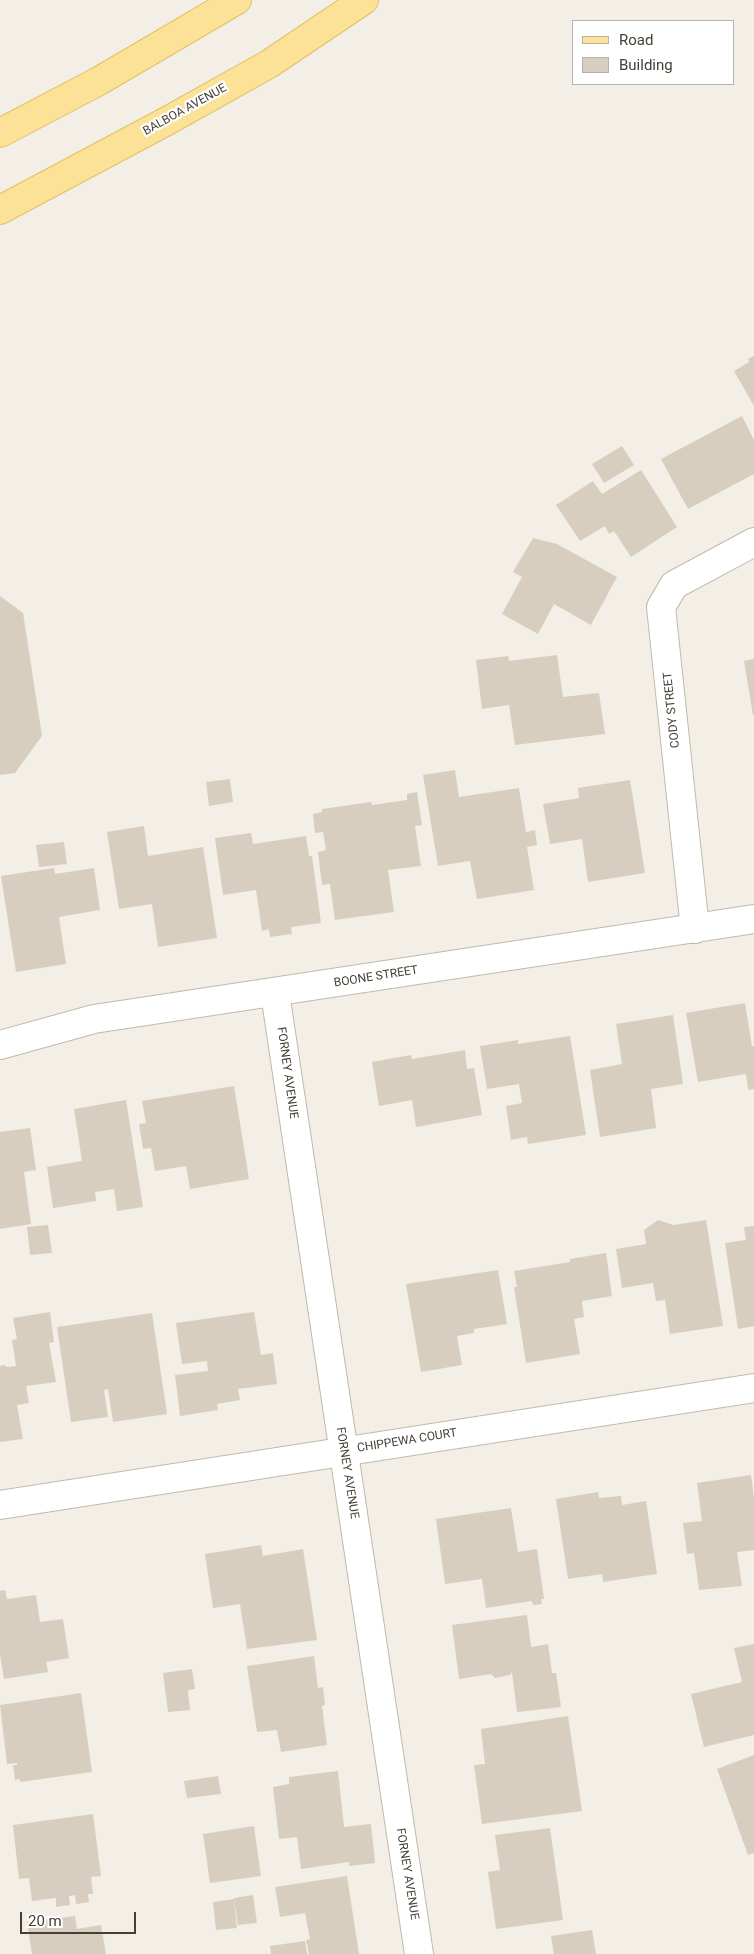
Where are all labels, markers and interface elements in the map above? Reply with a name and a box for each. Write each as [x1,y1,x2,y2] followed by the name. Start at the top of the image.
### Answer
[572,20,734,85] legend
[619,31,653,49] text: Road
[619,56,673,74] text: Building
[141,81,229,139] street label: BALBOA AVENUE
[661,671,683,749] street label: CODY STREET
[333,963,419,991] street label: BOONE STREET
[273,1026,301,1120] street label: FORNEY AVENUE
[333,1426,361,1520] street label: FORNEY AVENUE
[356,1426,458,1456] street label: CHIPPEWA COURT
[393,1827,421,1921] street label: FORNEY AVENUE
[22,1902,139,1934] scale bar
[28,1912,62,1930] text: 20 m

